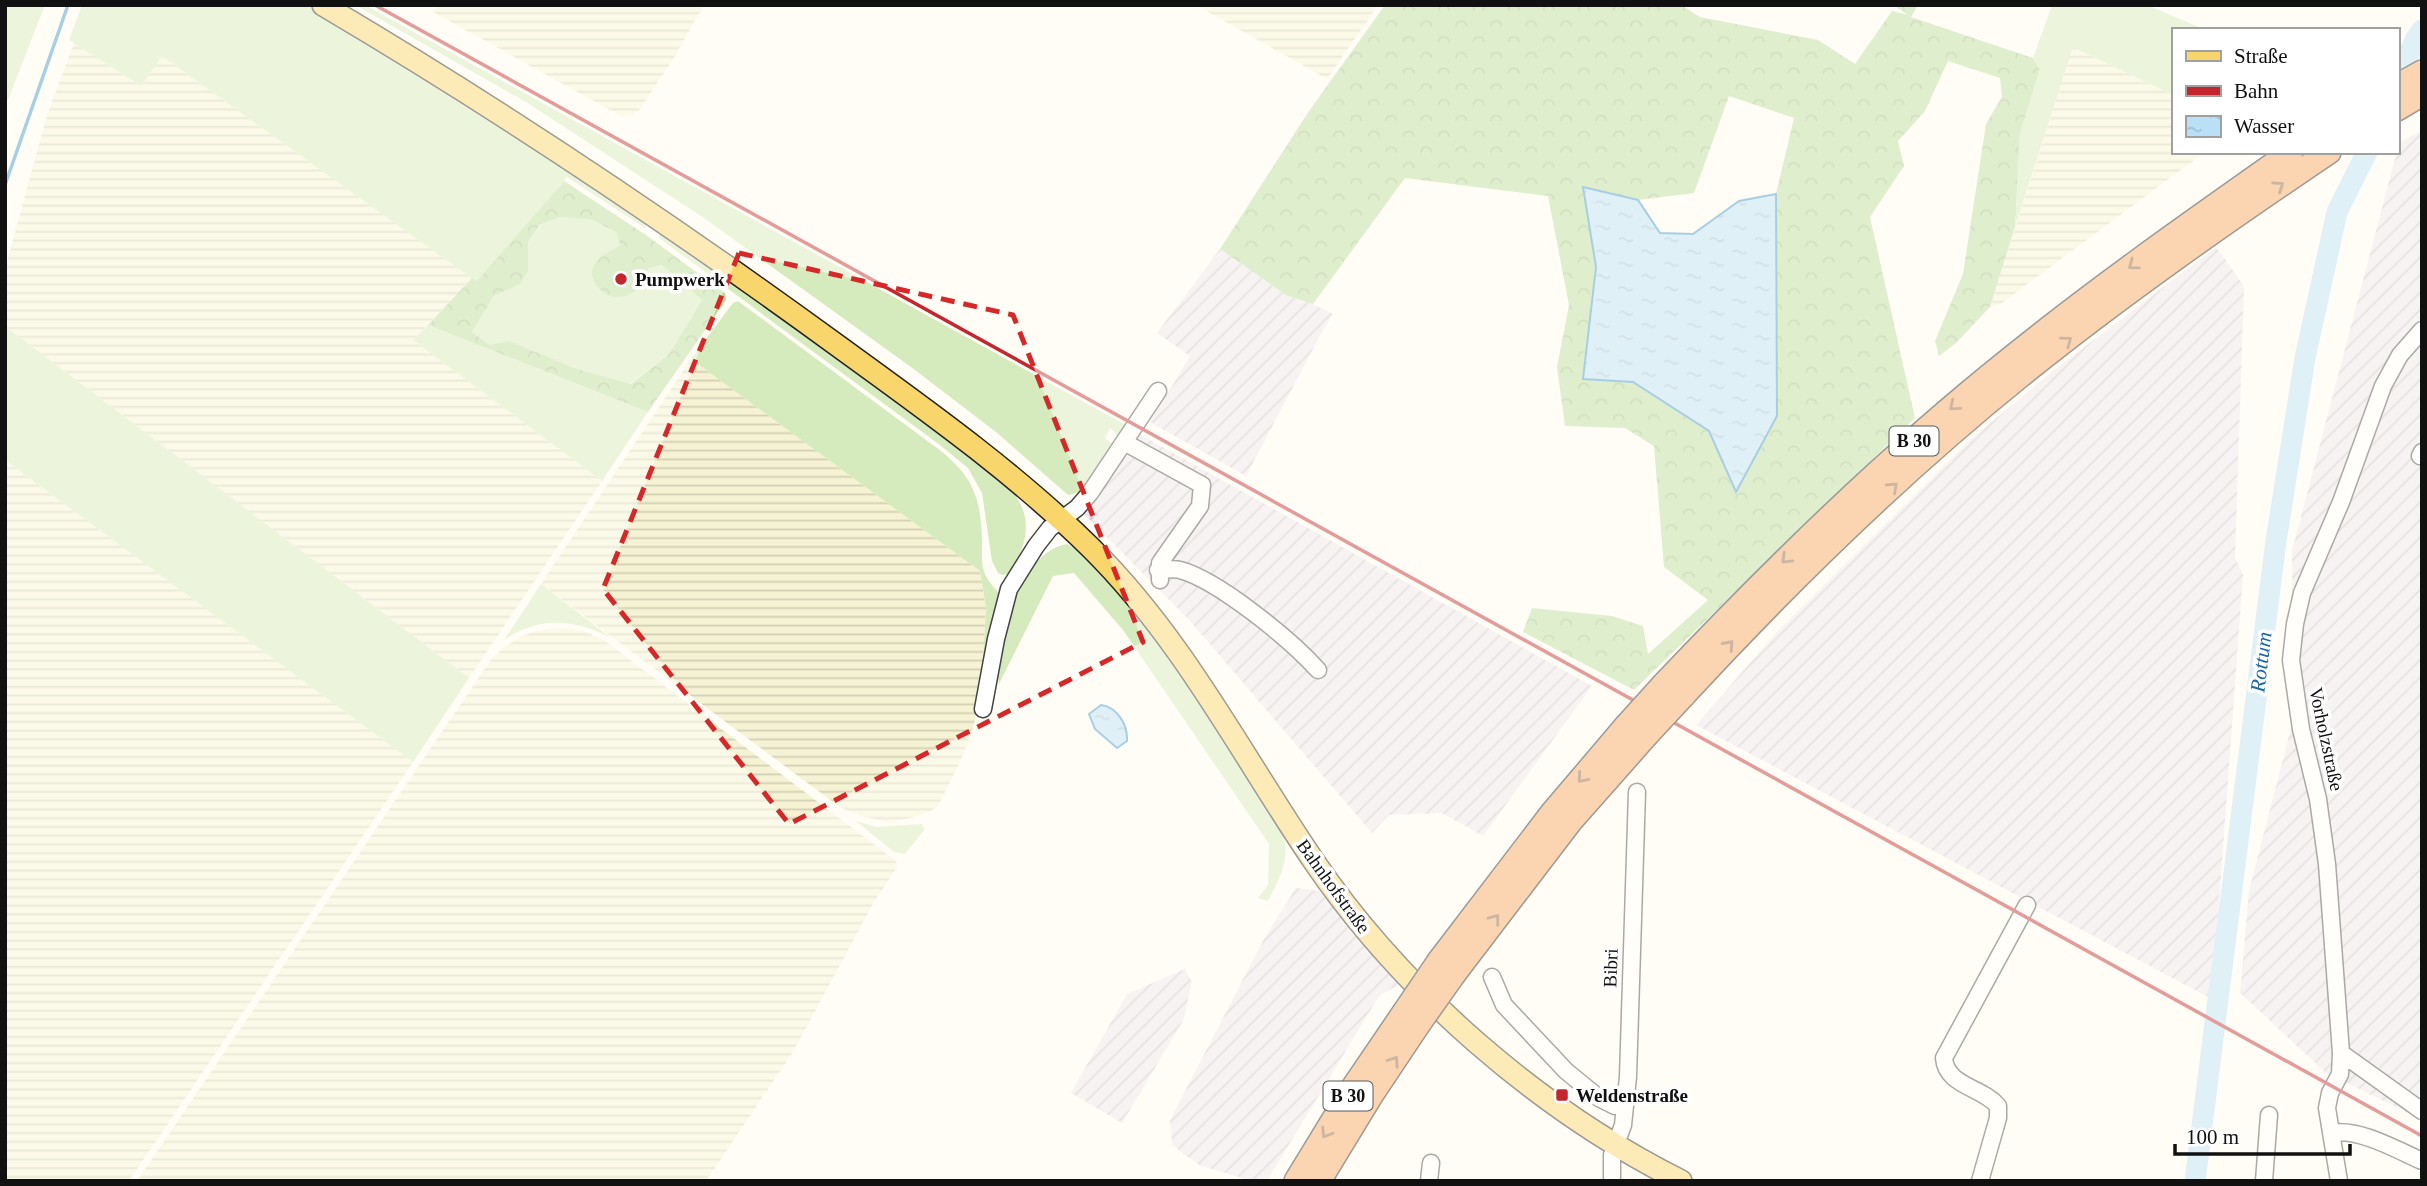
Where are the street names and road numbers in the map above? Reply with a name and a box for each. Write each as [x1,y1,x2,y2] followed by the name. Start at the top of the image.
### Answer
[1890,426,1938,456] road number: B 30
[2305,685,2348,793] street label: Vorholzstraße
[1293,835,1375,937] street label: Bahnhofstraße
[1599,948,1622,988] street label: Bibri
[1324,1082,1372,1111] road number: B 30

